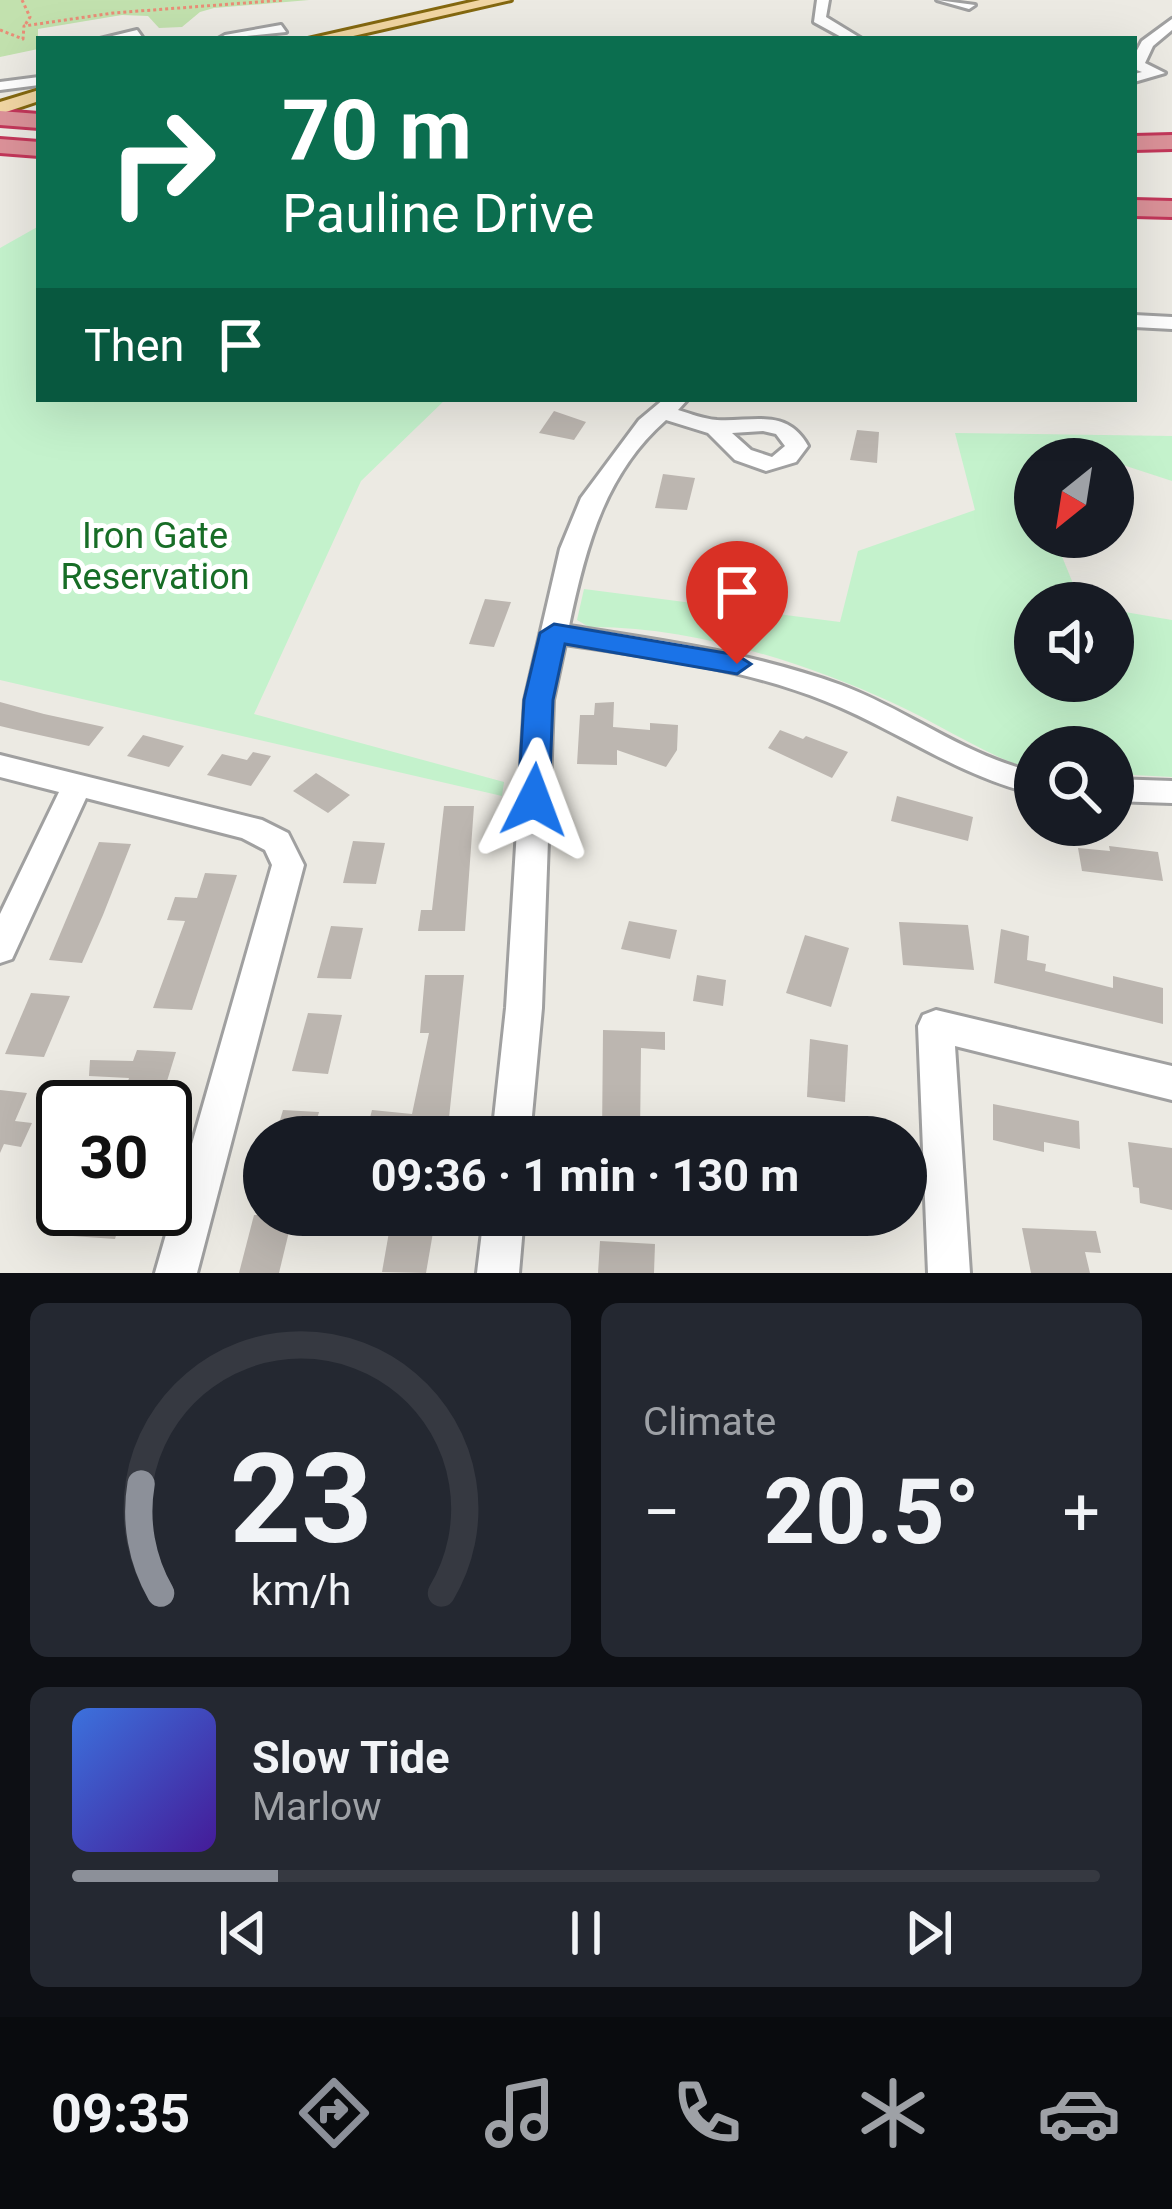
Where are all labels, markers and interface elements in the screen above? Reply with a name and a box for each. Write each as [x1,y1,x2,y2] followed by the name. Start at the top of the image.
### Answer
[282,81,472,180] text: 70 m
[84,84,240,240] icon: right
[282,182,594,245] text: Pauline Drive
[208,312,274,378] icon: arrive
[84,319,184,372] text: Then
[1014,438,1134,558] north arrow
[1014,438,1134,846] map controls
[60,515,250,598] park label: Iron Gate Reservation
[686,541,788,664] pin
[704,559,770,625] icon: arrive
[1014,582,1134,702] button: sound
[1014,726,1134,846] button: search
[471,737,597,863] position arrow
[36,1080,192,1236] speed limit sign: 30
[371,1149,799,1202] text: 09:36 · 1 min · 130 m
[643,1399,776,1445] text: Climate
[229,1426,372,1572] text: 23
[764,1460,980,1565] text: 20.5°
[643,1474,681,1551] text: −
[1063,1474,1100,1551] text: +
[250,1565,351,1615] text: km/h
[252,1731,450,1784] text: Slow Tide
[252,1784,382,1830] text: Marlow
[210,1900,276,1966] icon: previous
[553,1900,619,1966] icon: pause
[896,1900,962,1966] icon: next
[292,2071,376,2155] icon: directions
[478,2071,562,2155] icon: music
[665,2071,749,2155] icon: phone
[851,2071,935,2155] icon: climate
[1037,2071,1121,2155] icon: car
[51,2082,190,2145] text: 09:35

